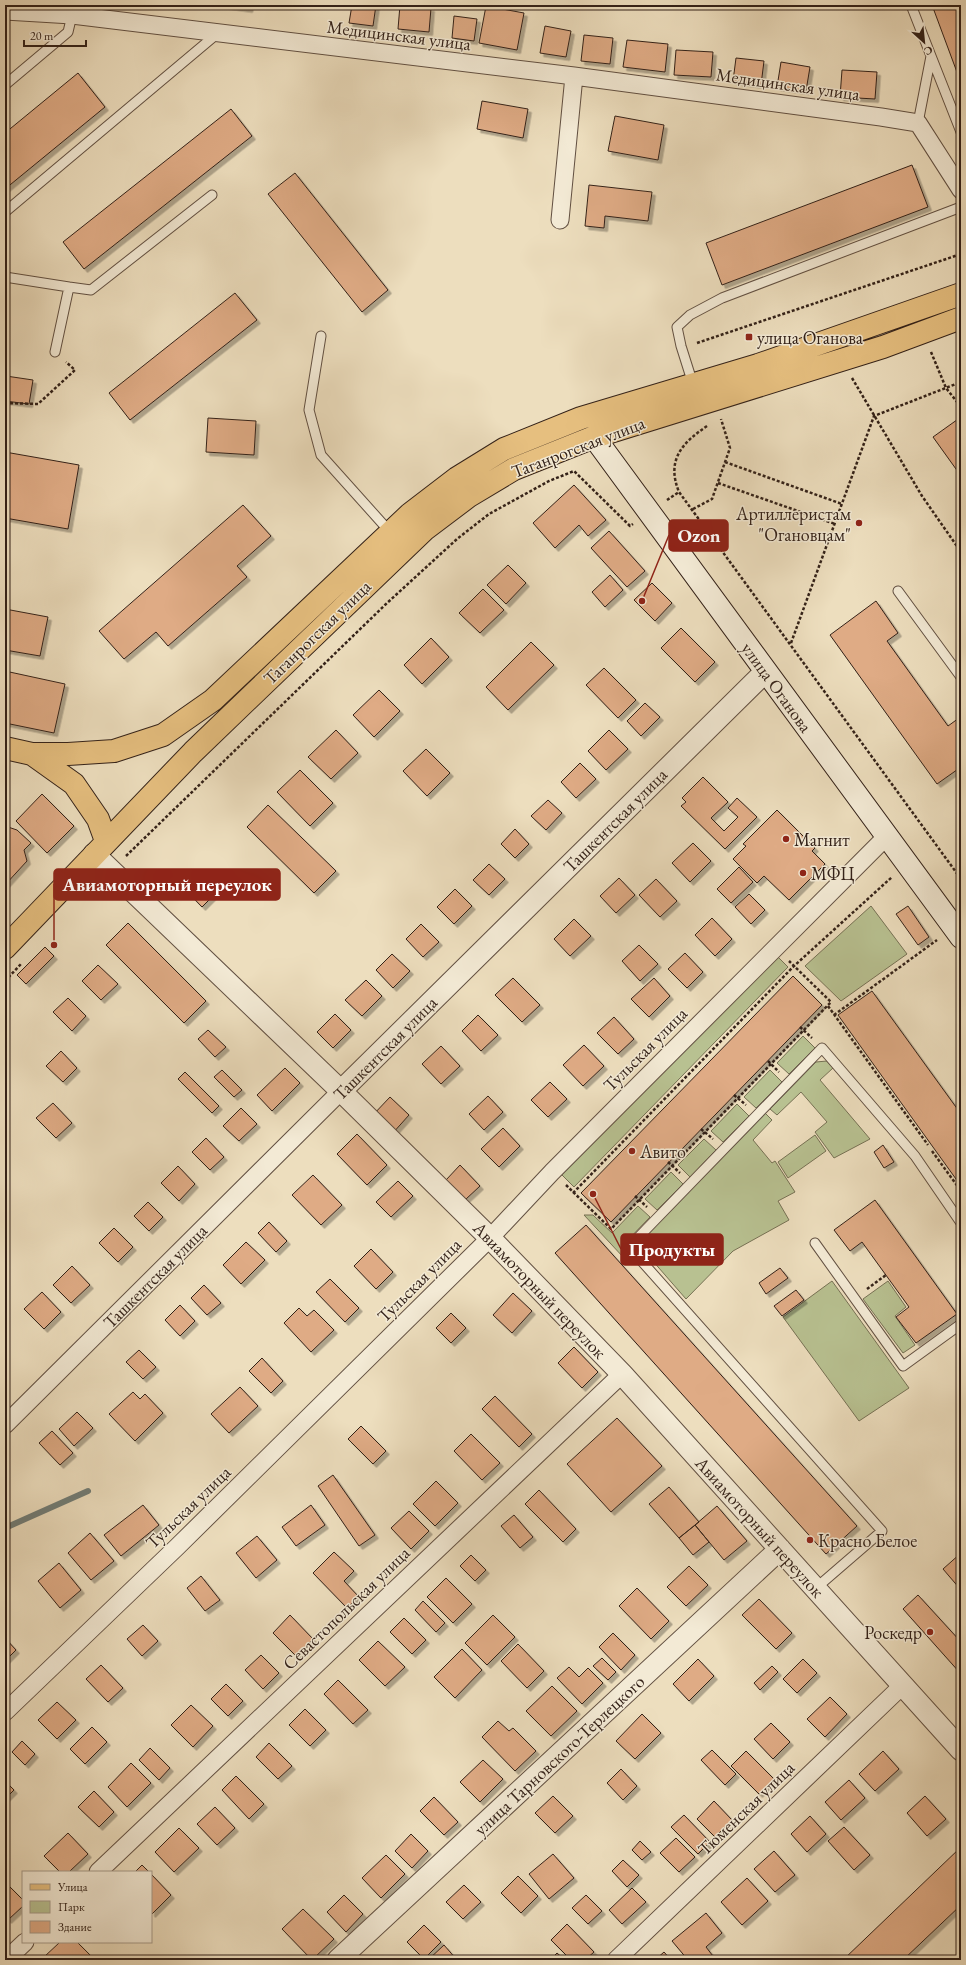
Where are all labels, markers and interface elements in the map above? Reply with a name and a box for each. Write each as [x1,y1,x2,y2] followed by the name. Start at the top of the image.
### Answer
[326,15,473,55] street label: Медицинская улица
[24,22,86,48] scale bar
[904,22,944,62] north arrow
[30,28,54,44] text: 20 m
[922,43,935,59] text: С
[715,63,862,106] street label: Медицинская улица
[757,326,864,349] place label: улица Оганова
[744,332,754,342] marker: улица Оганова
[508,411,649,483] street label: Таганрогская улица
[735,502,852,546] place label: Артиллеристам "Огановцам"
[854,518,864,528] marker: Артиллеристам "Огановцам"
[669,520,728,551] callout: Ozon
[677,523,721,548] text: Ozon
[258,574,376,689] street label: Таганрогская улица
[737,637,818,737] street label: улица Оганова
[558,762,673,877] street label: Ташкентская улица
[794,828,850,851] place label: Магнит
[781,834,791,844] marker: Магнит
[811,862,855,885] place label: МФЦ
[798,868,808,878] marker: МФЦ
[54,869,280,900] callout: Авиамоторный переулок
[61,872,272,897] text: Авиамоторный переулок
[328,990,443,1105] street label: Ташкентская улица
[598,1001,693,1096] street label: Тульская улица
[639,1140,686,1163] place label: Авито
[627,1146,637,1156] marker: Авито
[468,1216,612,1364] street label: Авиамоторный переулок
[98,1218,213,1333] street label: Ташкентская улица
[372,1232,467,1327] street label: Тульская улица
[621,1234,723,1265] callout: Продукты
[629,1237,716,1262] text: Продукты
[690,1451,830,1603] street label: Авиамоторный переулок
[140,1460,236,1553] street label: Тульская улица
[818,1529,917,1552] place label: Красно Белое
[805,1535,815,1545] marker: Красно Белое
[278,1541,415,1675] street label: Севастопольская улица
[864,1621,922,1644] place label: Роскедр
[925,1627,935,1637] marker: Роскедр
[469,1670,649,1840] street label: улица Тарновского-Терлецкого
[693,1755,800,1860] street label: Тюменская улица
[22,1871,152,1943] legend
[57,1879,88,1895] text: Улица
[58,1899,85,1915] text: Парк
[58,1919,92,1935] text: Здание

